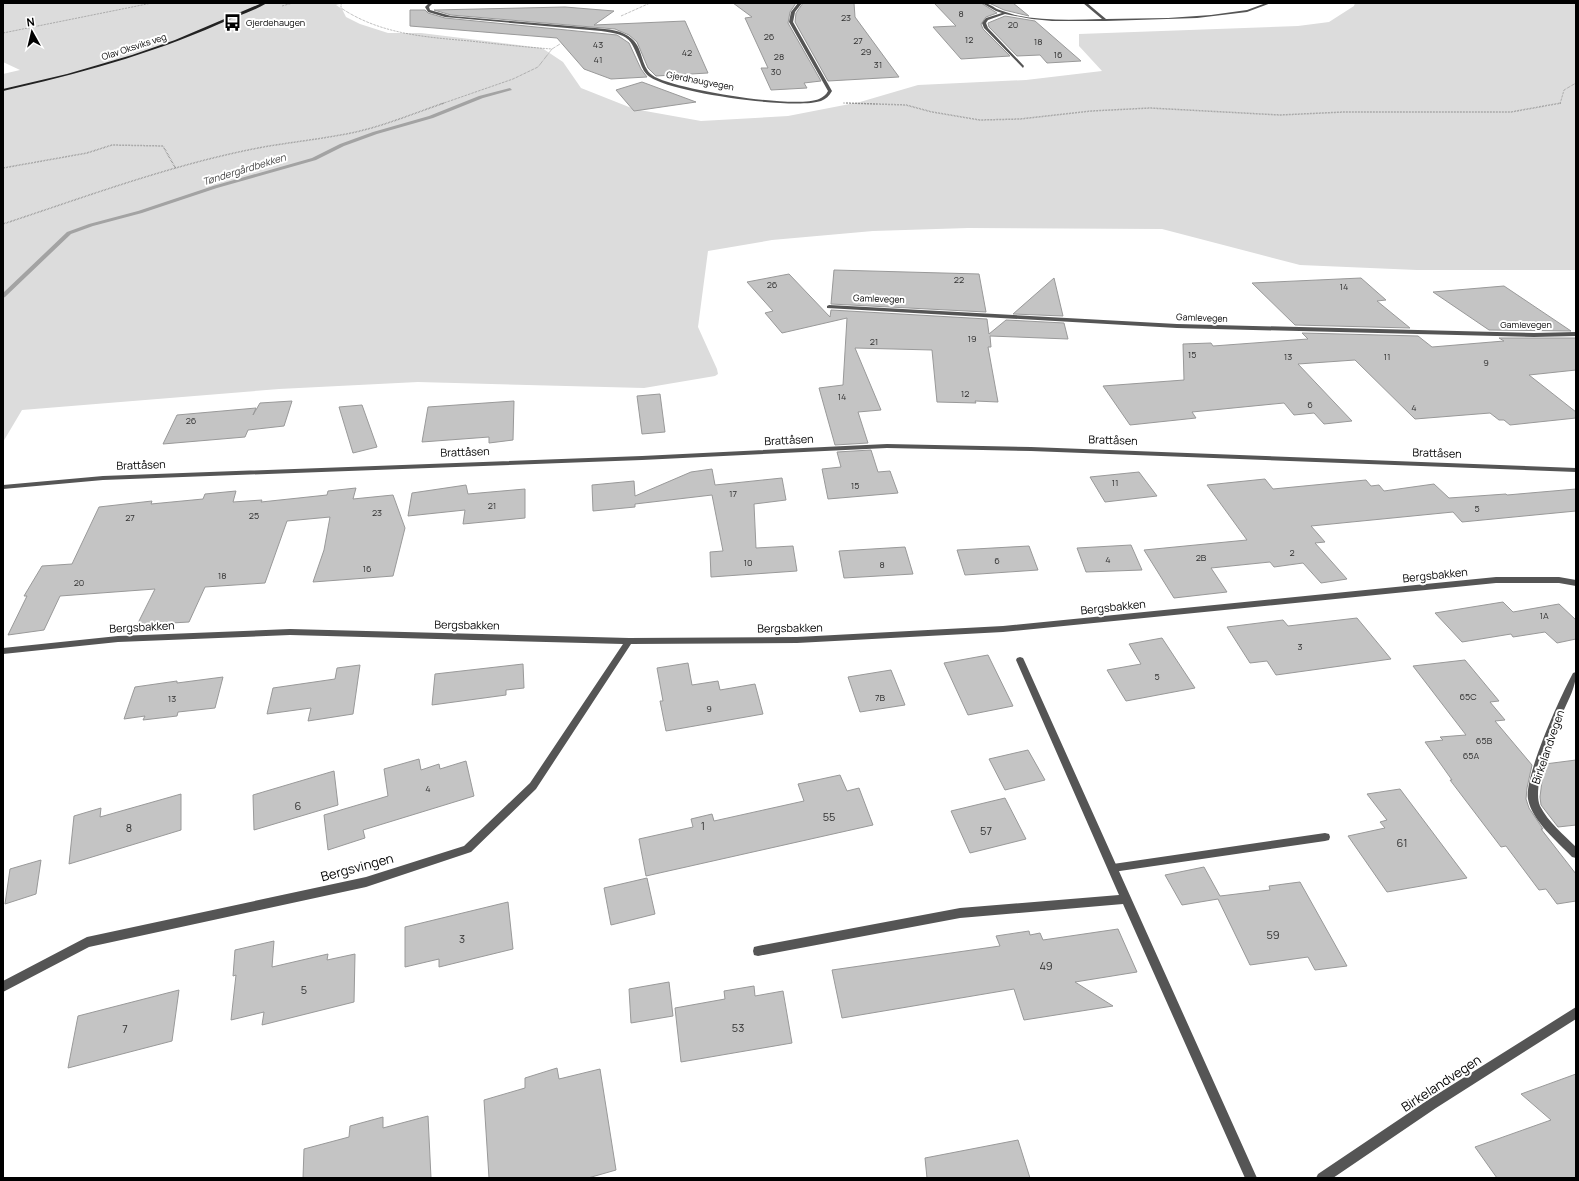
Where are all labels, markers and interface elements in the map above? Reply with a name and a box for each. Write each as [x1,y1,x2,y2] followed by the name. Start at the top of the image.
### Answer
[958,7,964,20] house number: 8
[841,11,851,24] house number: 23
[12,12,52,52] north arrow
[223,13,243,33] bus stop icon: Gjerdehaugen
[26,14,36,30] text: N
[246,16,305,29] place label: Gjerdehaugen
[1008,18,1018,31] house number: 20
[100,30,168,63] street label: Olav Oksviks veg
[764,30,775,43] house number: 26
[965,33,973,46] house number: 12
[853,34,863,47] house number: 27
[1034,35,1042,48] house number: 18
[593,38,603,51] house number: 43
[861,45,871,58] house number: 29
[682,46,692,59] house number: 42
[1053,48,1063,61] house number: 16
[774,50,784,63] house number: 28
[594,53,602,66] house number: 41
[874,58,882,71] house number: 31
[771,65,781,78] house number: 30
[665,68,735,93] street label: Gjerdhaugvegen
[201,149,288,188] water label: Tøndergårdbekken
[954,273,964,286] house number: 22
[767,278,778,291] house number: 26
[1340,280,1348,293] house number: 14
[853,291,905,306] street label: Gamlevegen
[1176,310,1228,325] street label: Gamlevegen
[1500,318,1552,331] street label: Gamlevegen
[967,332,977,345] house number: 19
[870,335,878,348] house number: 21
[1188,348,1196,361] house number: 15
[1284,350,1292,363] house number: 13
[1383,350,1391,363] house number: 11
[1483,356,1489,369] house number: 9
[961,387,969,400] house number: 12
[838,390,846,403] house number: 14
[1307,398,1313,411] house number: 6
[1411,401,1417,414] house number: 4
[186,414,197,427] house number: 26
[764,431,814,448] street label: Brattåsen
[1088,431,1138,448] street label: Brattåsen
[440,443,490,460] street label: Brattåsen
[1412,444,1462,461] street label: Brattåsen
[116,456,166,473] street label: Brattåsen
[1111,476,1119,489] house number: 11
[851,479,859,492] house number: 15
[729,487,737,500] house number: 17
[488,499,496,512] house number: 21
[1474,502,1480,515] house number: 5
[372,506,382,519] house number: 23
[249,509,259,522] house number: 25
[125,511,135,524] house number: 27
[1289,546,1295,559] house number: 2
[1196,551,1207,564] house number: 2B
[1105,553,1111,566] house number: 4
[994,554,1000,567] house number: 6
[744,556,753,569] house number: 10
[879,558,885,571] house number: 8
[362,562,372,575] house number: 16
[1402,564,1468,585] street label: Bergsbakken
[218,569,226,582] house number: 18
[74,576,84,589] house number: 20
[1080,596,1146,617] street label: Bergsbakken
[1539,609,1549,622] house number: 1A
[434,616,500,633] street label: Bergsbakken
[109,617,175,636] street label: Bergsbakken
[757,619,823,636] street label: Bergsbakken
[1298,640,1303,653] house number: 3
[1154,670,1160,683] house number: 5
[1459,690,1477,703] house number: 65C
[875,691,885,704] house number: 7B
[168,692,176,705] house number: 13
[706,702,712,715] house number: 9
[1528,708,1567,786] street label: Birkelandvegen
[1476,734,1493,747] house number: 65B
[1463,749,1480,762] house number: 65A
[425,782,431,795] house number: 4
[295,798,302,813] house number: 6
[823,809,835,824] house number: 55
[701,818,705,833] house number: 1
[126,820,132,835] house number: 8
[980,823,992,838] house number: 57
[1397,835,1407,850] house number: 61
[319,849,395,885] street label: Bergsvingen
[1266,927,1280,942] house number: 59
[459,931,465,946] house number: 3
[1039,958,1053,973] house number: 49
[301,982,307,997] house number: 5
[732,1020,744,1035] house number: 53
[122,1021,128,1036] house number: 7
[1398,1050,1484,1116] street label: Birkelandvegen

